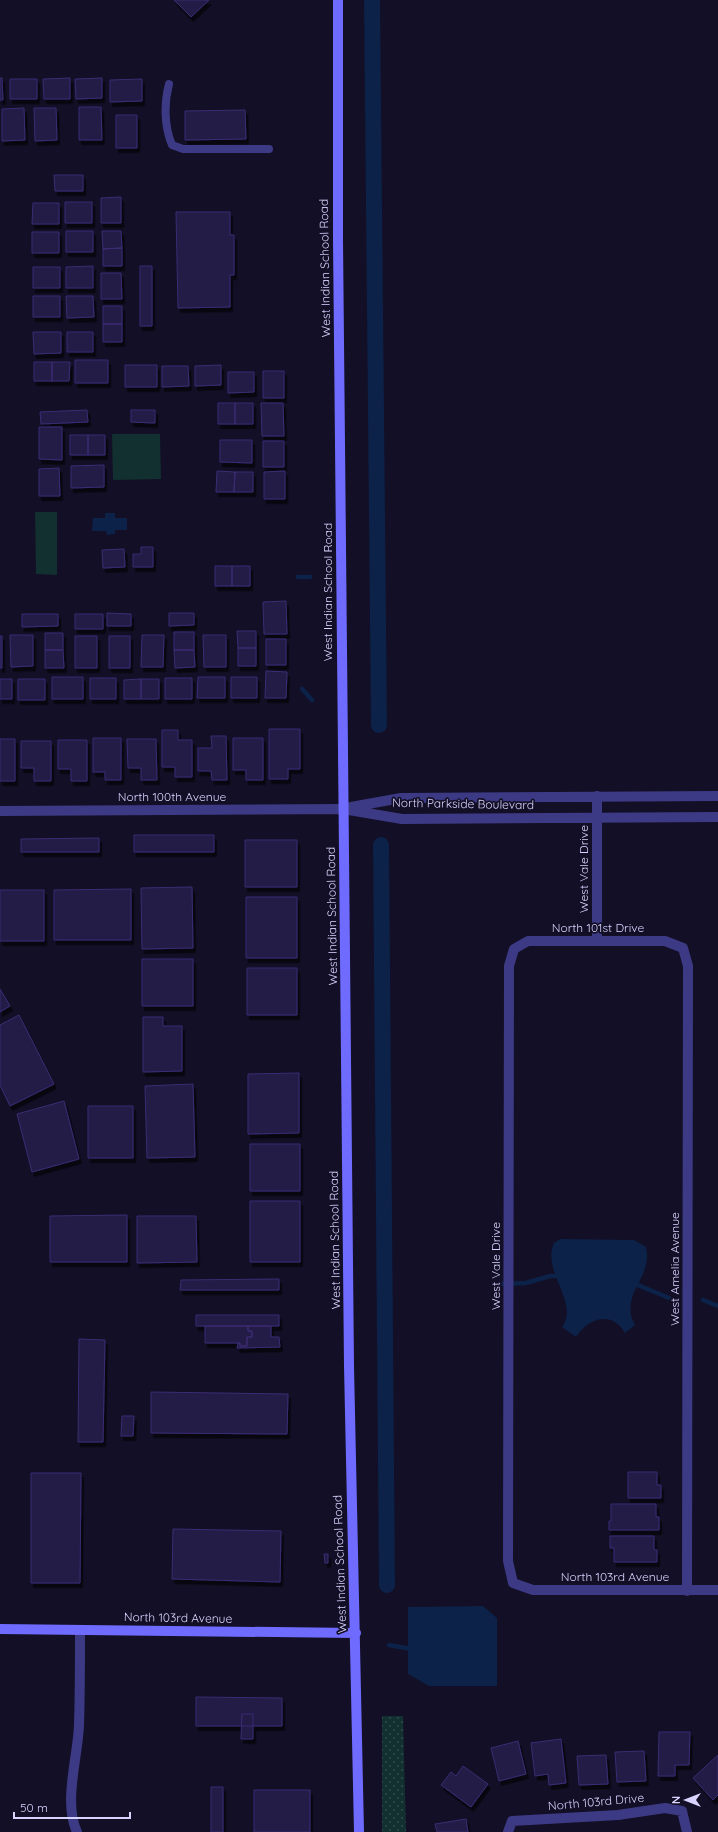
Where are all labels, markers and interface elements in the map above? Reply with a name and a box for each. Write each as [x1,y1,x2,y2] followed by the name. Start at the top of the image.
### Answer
[316,199,333,337] street label: West Indian School Road
[320,523,335,661] street label: West Indian School Road
[118,789,227,804] street label: North 100th Avenue
[392,795,534,812] street label: North Parkside Boulevard
[576,825,591,913] street label: West Vale Drive
[323,847,340,985] street label: West Indian School Road
[552,920,645,935] street label: North 101st Drive
[326,1171,343,1309] street label: West Indian School Road
[667,1212,682,1326] street label: West Amelia Avenue
[488,1222,503,1310] street label: West Vale Drive
[330,1495,349,1633] street label: West Indian School Road
[561,1569,670,1584] street label: North 103rd Avenue
[124,1609,233,1626] street label: North 103rd Avenue
[666,1780,706,1820] north arrow
[547,1790,645,1813] street label: North 103rd Drive
[14,1794,130,1820] scale bar
[669,1796,683,1804] text: N
[20,1800,48,1815] text: 50 m

